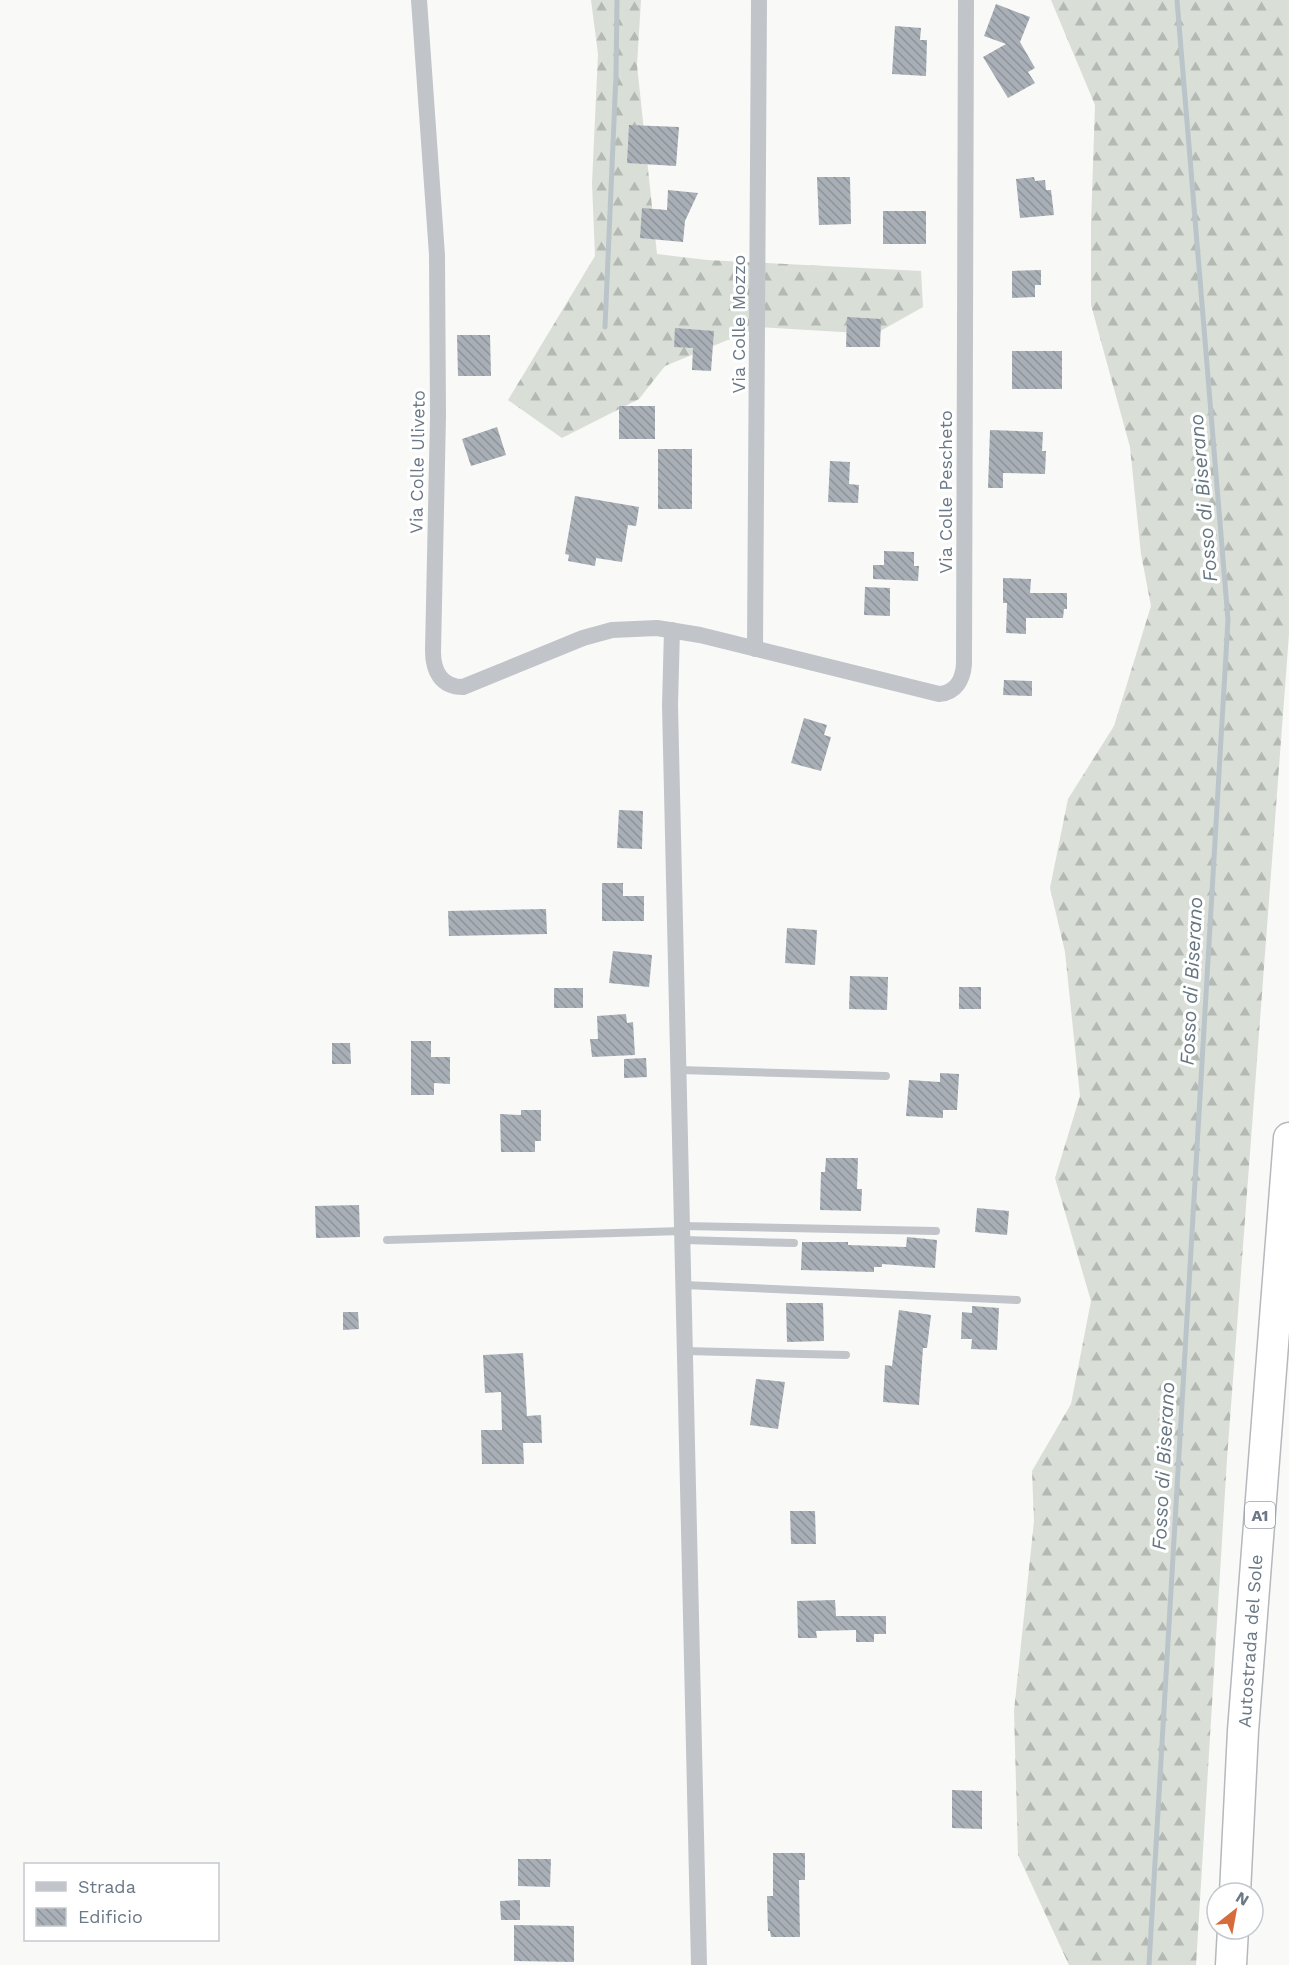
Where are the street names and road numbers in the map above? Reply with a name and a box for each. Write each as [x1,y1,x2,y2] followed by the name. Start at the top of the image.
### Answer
[728,255,749,393] street label: Via Colle Mozzo
[405,390,429,534] street label: Via Colle Uliveto
[935,410,956,574] street label: Via Colle Pescheto
[1245,1502,1275,1528] road number: A1
[1233,1554,1267,1728] street label: Autostrada del Sole

